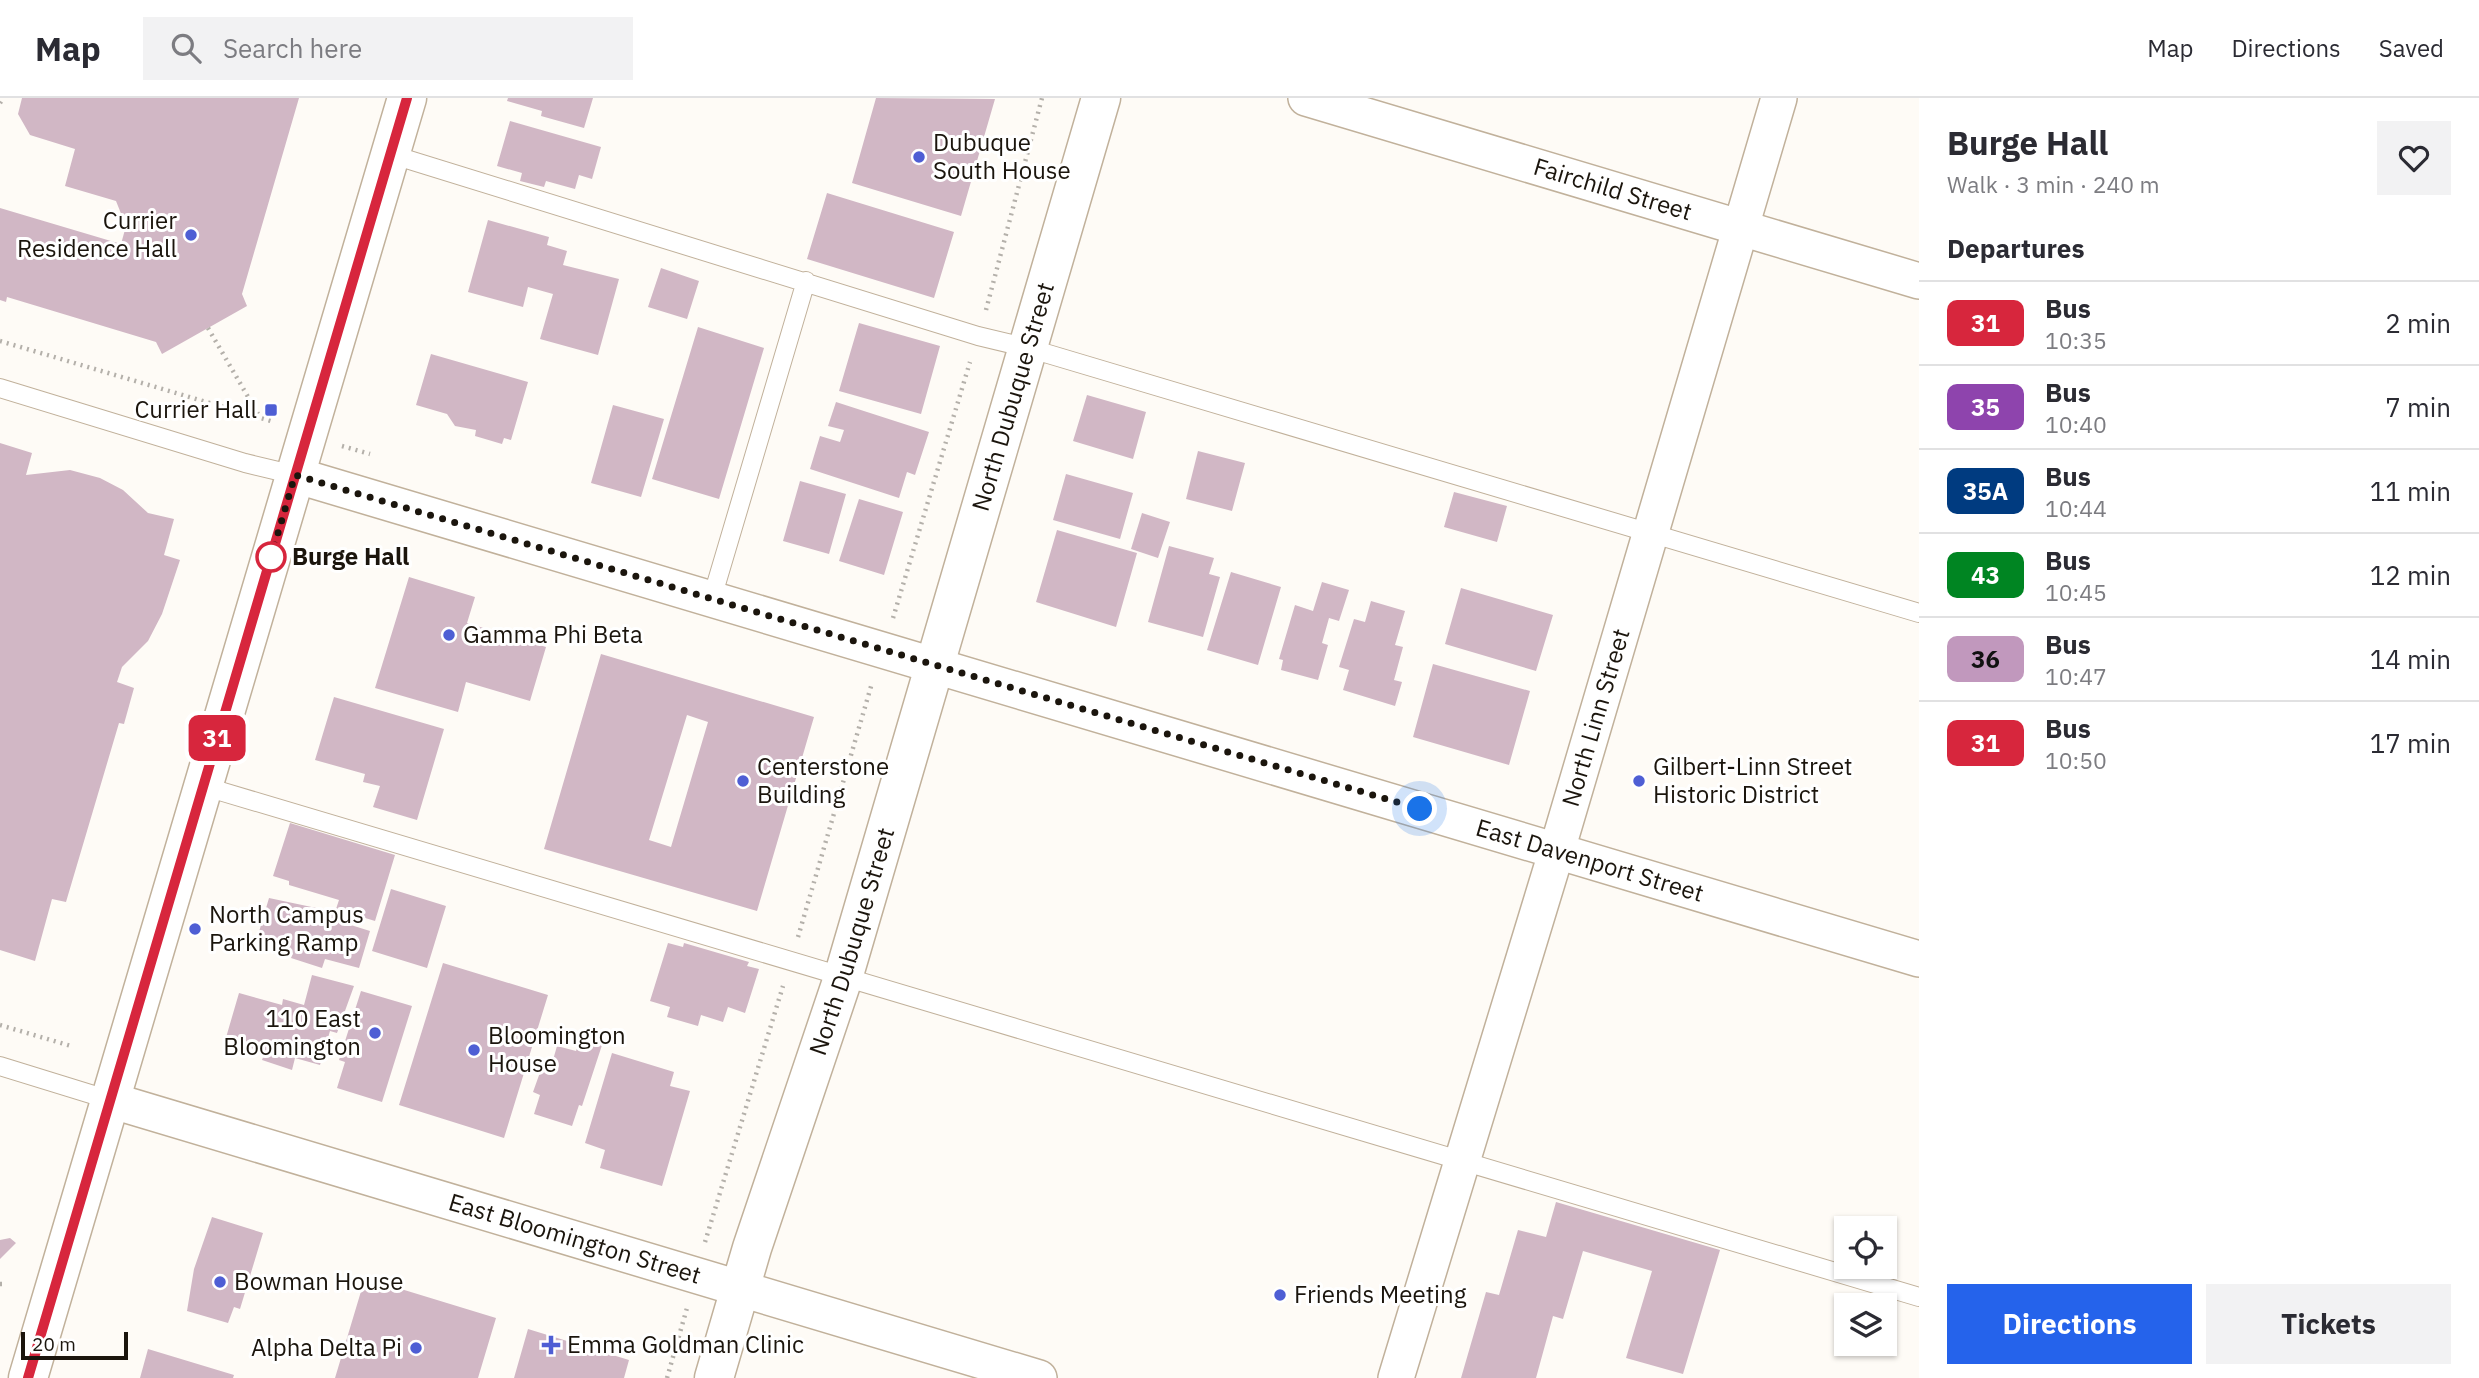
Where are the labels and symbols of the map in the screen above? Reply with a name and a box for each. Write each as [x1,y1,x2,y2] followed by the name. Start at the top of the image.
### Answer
[933,126,1071,186] place label: Dubuque South House
[911,149,927,165] marker: Dubuque South House
[1530,150,1696,227] street label: Fairchild Street
[17,204,177,264] place label: Currier Residence Hall
[183,227,199,243] marker: Currier Residence Hall
[964,278,1061,515] street label: North Dubuque Street
[134,393,257,425] place label: Currier Hall
[263,402,279,418] marker: Currier Hall
[292,540,409,572] place label: Burge Hall
[256,542,286,572] marker: Burge Hall
[463,618,643,650] place label: Gamma Phi Beta
[1554,625,1637,810] street label: North Linn Street
[441,627,457,643] marker: Gamma Phi Beta
[186,715,248,761] line badge: 31
[757,750,889,810] place label: Centerstone Building
[1653,750,1853,810] place label: Gilbert-Linn Street Historic District
[735,773,751,789] marker: Centerstone Building
[1631,773,1647,789] marker: Gilbert-Linn Street Historic District
[1402,791,1437,826] your location
[1472,811,1708,909] street label: East Davenport Street
[801,824,901,1059] street label: North Dubuque Street
[209,898,364,958] place label: North Campus Parking Ramp
[187,921,203,937] marker: North Campus Parking Ramp
[223,1002,361,1062] place label: 110 East Bloomington
[488,1019,626,1079] place label: Bloomington House
[367,1025,383,1041] marker: 110 East Bloomington
[466,1042,482,1058] marker: Bloomington House
[445,1185,705,1291] street label: East Bloomington Street
[234,1265,403,1297] place label: Bowman House
[212,1274,228,1290] marker: Bowman House
[1294,1278,1467,1310] place label: Friends Meeting
[1272,1287,1288,1303] marker: Friends Meeting
[567,1328,804,1360] place label: Emma Goldman Clinic
[21,1329,128,1361] scale bar
[251,1331,402,1363] place label: Alpha Delta Pi
[541,1335,561,1355] marker: Emma Goldman Clinic
[408,1340,424,1356] marker: Alpha Delta Pi

